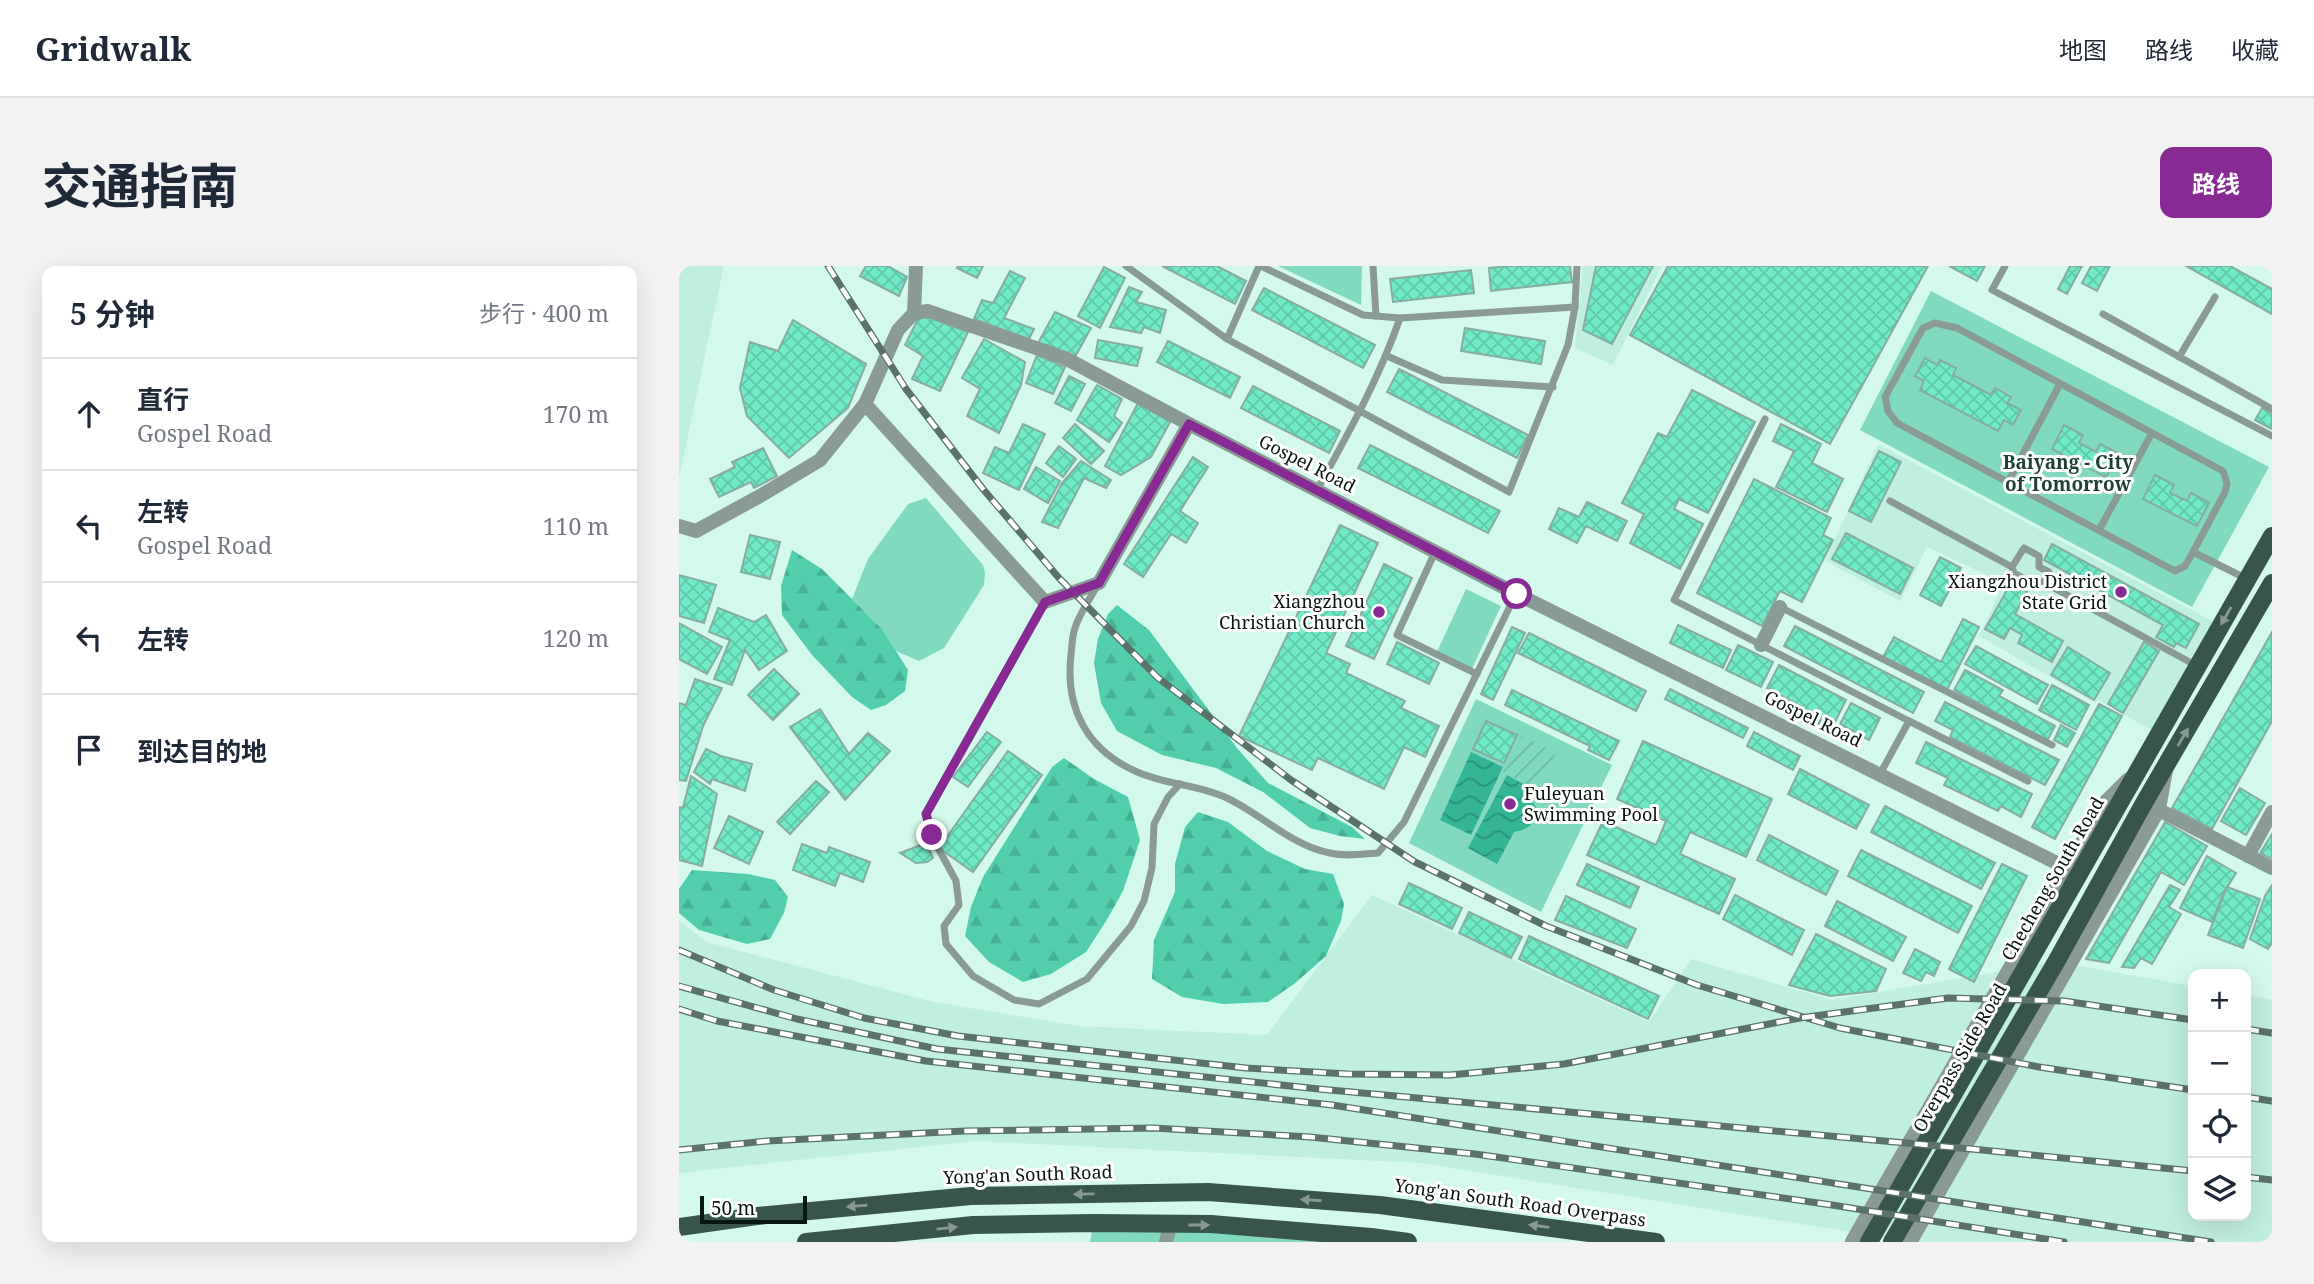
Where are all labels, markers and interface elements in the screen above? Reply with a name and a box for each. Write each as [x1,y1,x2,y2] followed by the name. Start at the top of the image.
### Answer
[35,26,191,71] text: Gridwalk
[2059,33,2107,66] text: 地图
[2145,33,2193,66] text: 路线
[2231,33,2279,66] text: 收藏
[2160,147,2272,218] button: 路线
[42,152,238,218] text: 交通指南
[70,293,155,334] text: 5 分钟
[479,297,609,329] text: 步行 · 400 m
[137,381,189,417] text: 直行
[70,395,108,433] icon: ahead
[543,398,609,430] text: 170 m
[137,417,272,449] text: Gospel Road
[1255,428,1360,498] street label: Gospel Road
[2003,449,2133,497] district label: Baiyang - City of Tomorrow
[137,493,189,529] text: 左转
[70,507,108,545] icon: left
[543,510,609,542] text: 110 m
[137,529,272,561] text: Gospel Road
[1948,569,2107,614] place label: Xiangzhou District State Grid
[1501,578,1532,609] route start
[2113,584,2129,600] marker: Xiangzhou District State Grid
[1219,589,1366,634] place label: Xiangzhou Christian Church
[1371,604,1387,620] marker: Xiangzhou Christian Church
[2220,607,2233,626] one-way arrow
[70,619,108,657] icon: left
[137,621,189,657] text: 左转
[543,622,609,654] text: 120 m
[1761,684,1866,752] street label: Gospel Road
[2176,727,2188,747] one-way arrow
[70,731,108,769] icon: arrive
[137,733,267,769] text: 到达目的地
[1524,781,1658,826] place label: Fuleyuan Swimming Pool
[1995,792,2109,965] street label: Checheng South Road
[1502,796,1518,812] marker: Fuleyuan Swimming Pool
[916,819,947,850] route end
[2188,969,2251,1221] map controls
[2188,969,2251,1032] button: +
[1907,979,2012,1136] street label: Overpass Side Road
[2188,1032,2251,1095] button: −
[2188,1095,2251,1158] button: locate
[2188,1158,2251,1221] button: layers
[942,1159,1113,1189] street label: Yong'an South Road
[1392,1172,1647,1232] street label: Yong'an South Road Overpass
[1073,1188,1095,1200] one-way arrow
[700,1193,807,1225] scale bar
[1300,1194,1322,1205] one-way arrow
[711,1195,755,1221] text: 50 m
[846,1201,868,1212] one-way arrow
[1189,1219,1211,1230] one-way arrow
[1528,1221,1550,1232] one-way arrow
[937,1222,959,1233] one-way arrow

